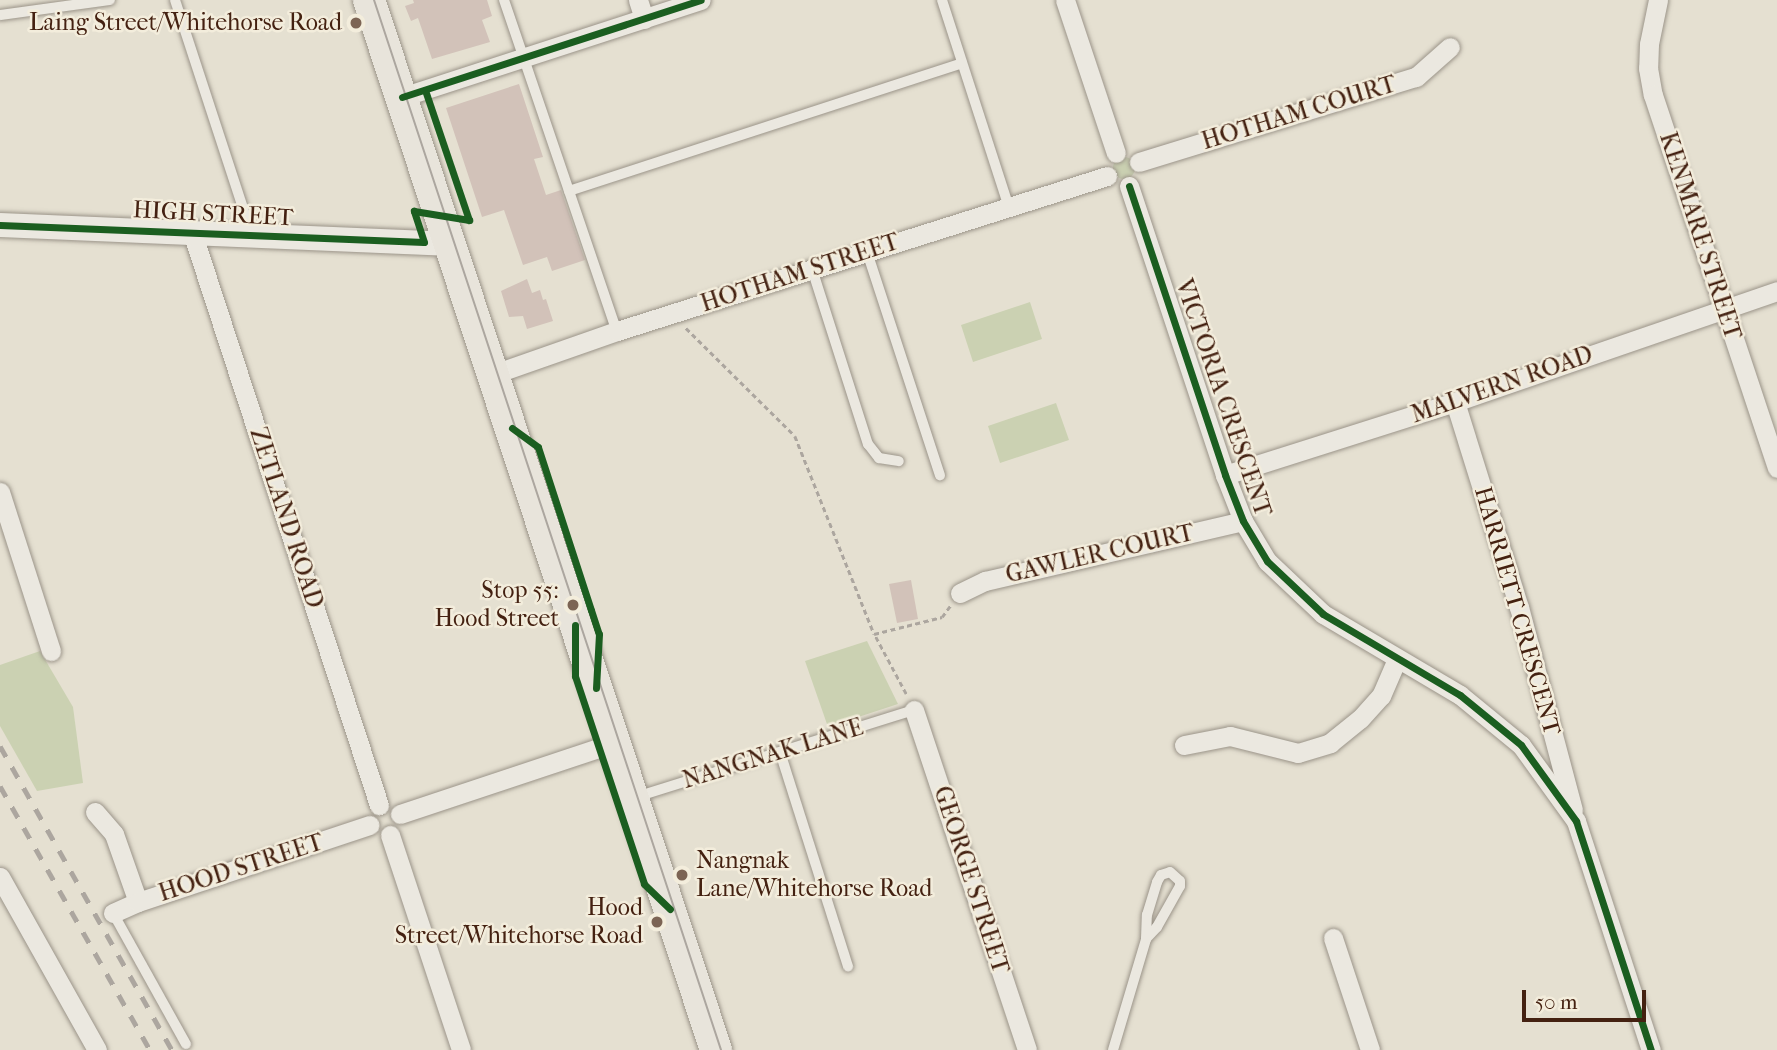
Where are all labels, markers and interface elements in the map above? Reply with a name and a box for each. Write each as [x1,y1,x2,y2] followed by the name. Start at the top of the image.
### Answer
[29,9,342,37] place label: Laing Street/Whitehorse Road
[348,15,364,31] marker: Laing Street/Whitehorse Road
[1198,70,1400,156] street label: HOTHAM COURT
[1653,129,1747,343] street label: KENMARE STREET
[132,195,294,233] street label: HIGH STREET
[697,227,903,319] street label: HOTHAM STREET
[1169,276,1277,520] street label: VICTORIA CRESCENT
[1407,340,1597,430] street label: MALVERN ROAD
[243,424,329,612] street label: ZETLAND ROAD
[1468,483,1566,739] street label: HARRIETT CRESCENT
[1003,518,1197,590] street label: GAWLER COURT
[434,577,559,633] place label: Stop 55: Hood Street
[565,597,581,613] marker: Stop 55: Hood Street
[679,713,867,795] street label: NANGNAK LANE
[927,783,1015,977] street label: GEORGE STREET
[155,828,327,908] street label: HOOD STREET
[696,847,932,903] place label: Nangnak Lane/Whitehorse Road
[674,867,690,883] marker: Nangnak Lane/Whitehorse Road
[395,894,643,950] place label: Hood Street/Whitehorse Road
[649,914,665,930] marker: Hood Street/Whitehorse Road
[1525,976,1649,1020] scale bar
[1535,990,1578,1014] text: 50 m

